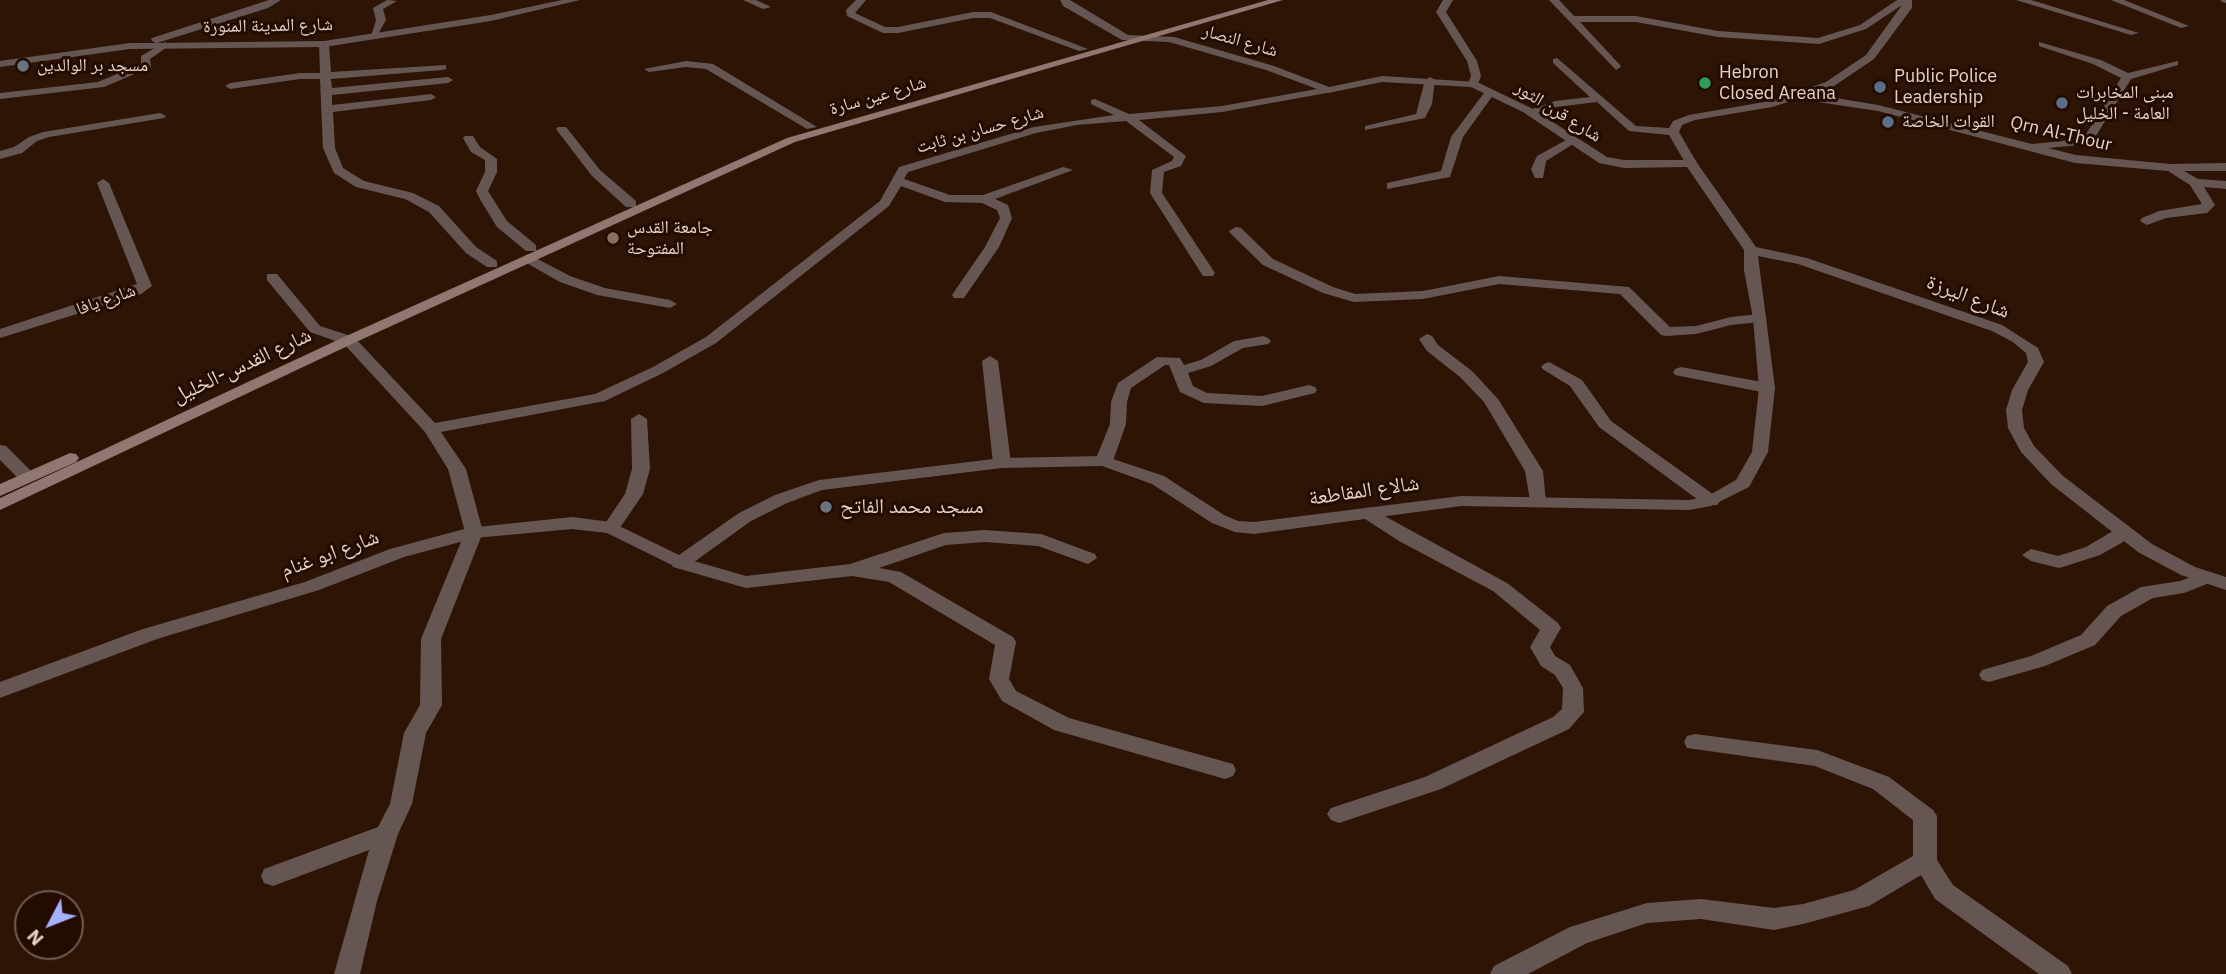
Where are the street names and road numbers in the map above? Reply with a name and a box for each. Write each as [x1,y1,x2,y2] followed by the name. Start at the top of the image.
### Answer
[203,14,333,38] street label: شارع المدينة المنورة
[1200,20,1280,62] street label: شارع النصار
[827,72,929,120] street label: شارع عين سارة
[1511,77,1605,147] street label: شارع قرن الثور
[914,102,1046,158] street label: شارع حسان بن ثابت
[2008,112,2114,156] street label: Qrn Al-Thour
[1923,270,2013,324] street label: شارع اليرزة
[73,280,139,320] street label: شارع يافا
[168,323,316,409] street label: شارع القدس-الخليل
[1307,471,1421,511] street label: شالاع المقاطعة
[277,525,383,583] street label: شارع ابو غنام

